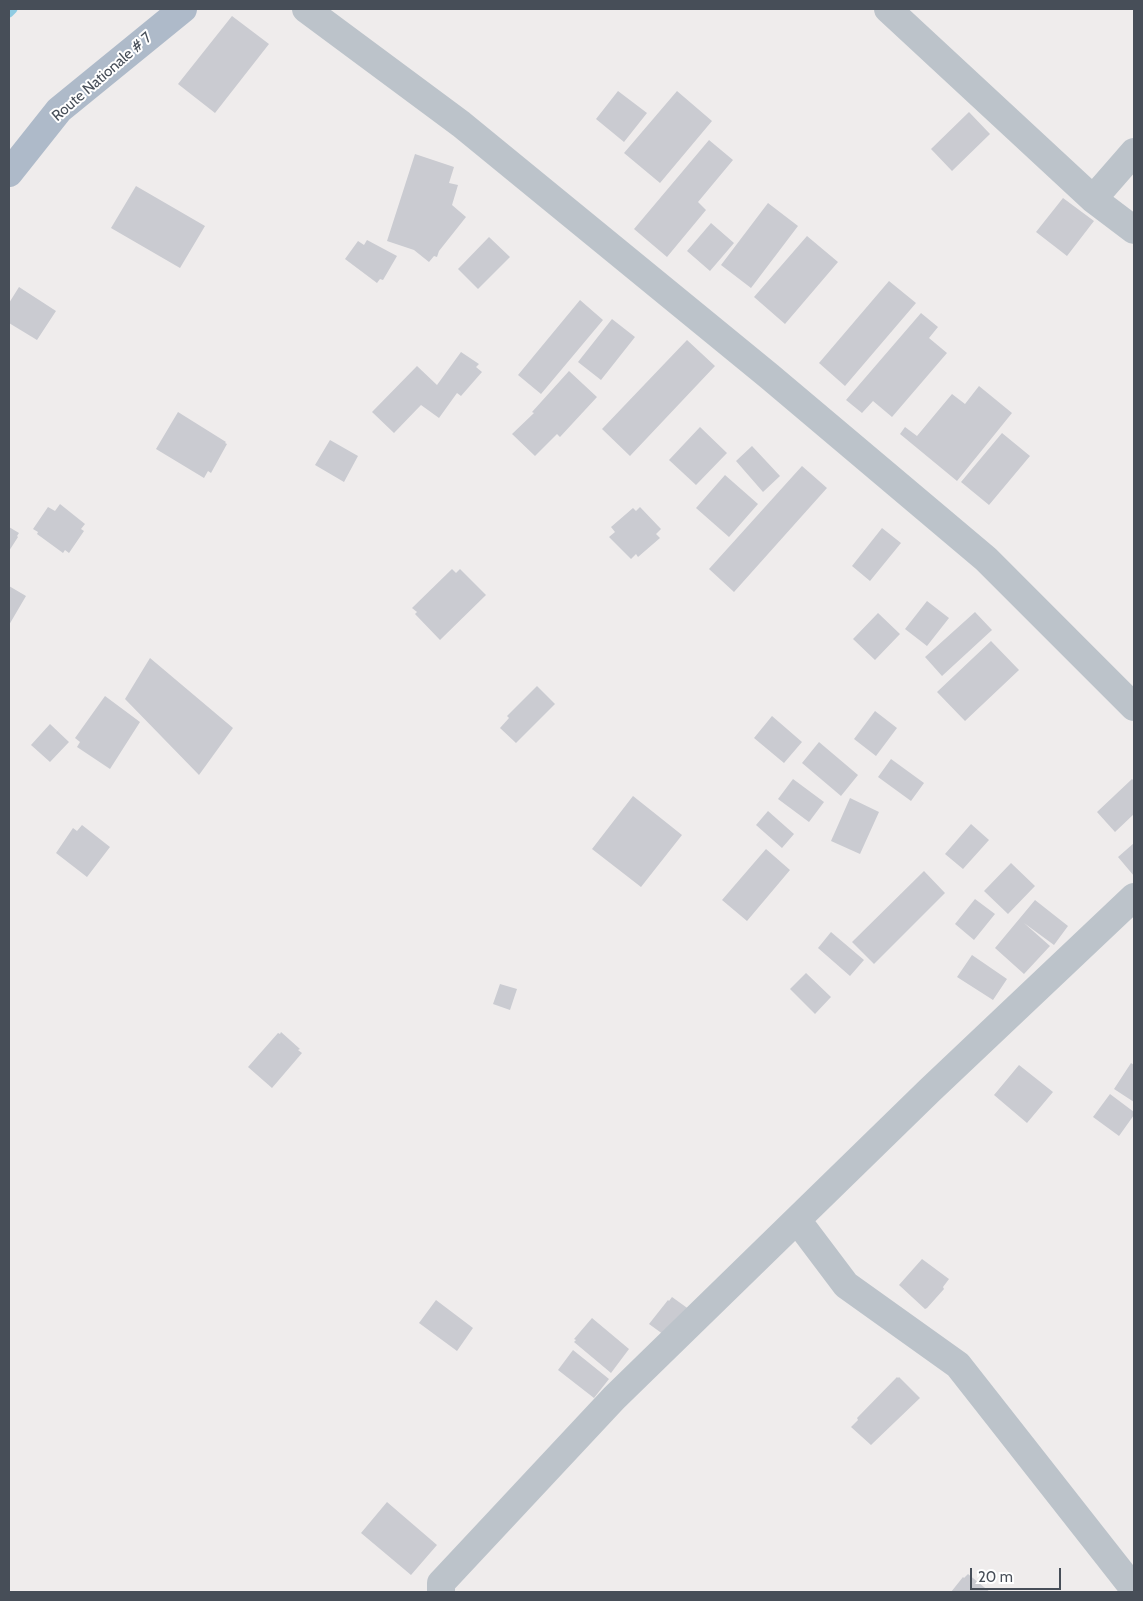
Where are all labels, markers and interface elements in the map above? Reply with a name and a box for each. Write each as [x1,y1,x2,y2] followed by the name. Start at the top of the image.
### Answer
[48,29,156,125] street label: Route Nationale # 7
[973,1558,1064,1590] scale bar
[978,1568,1013,1586] text: 20 m

